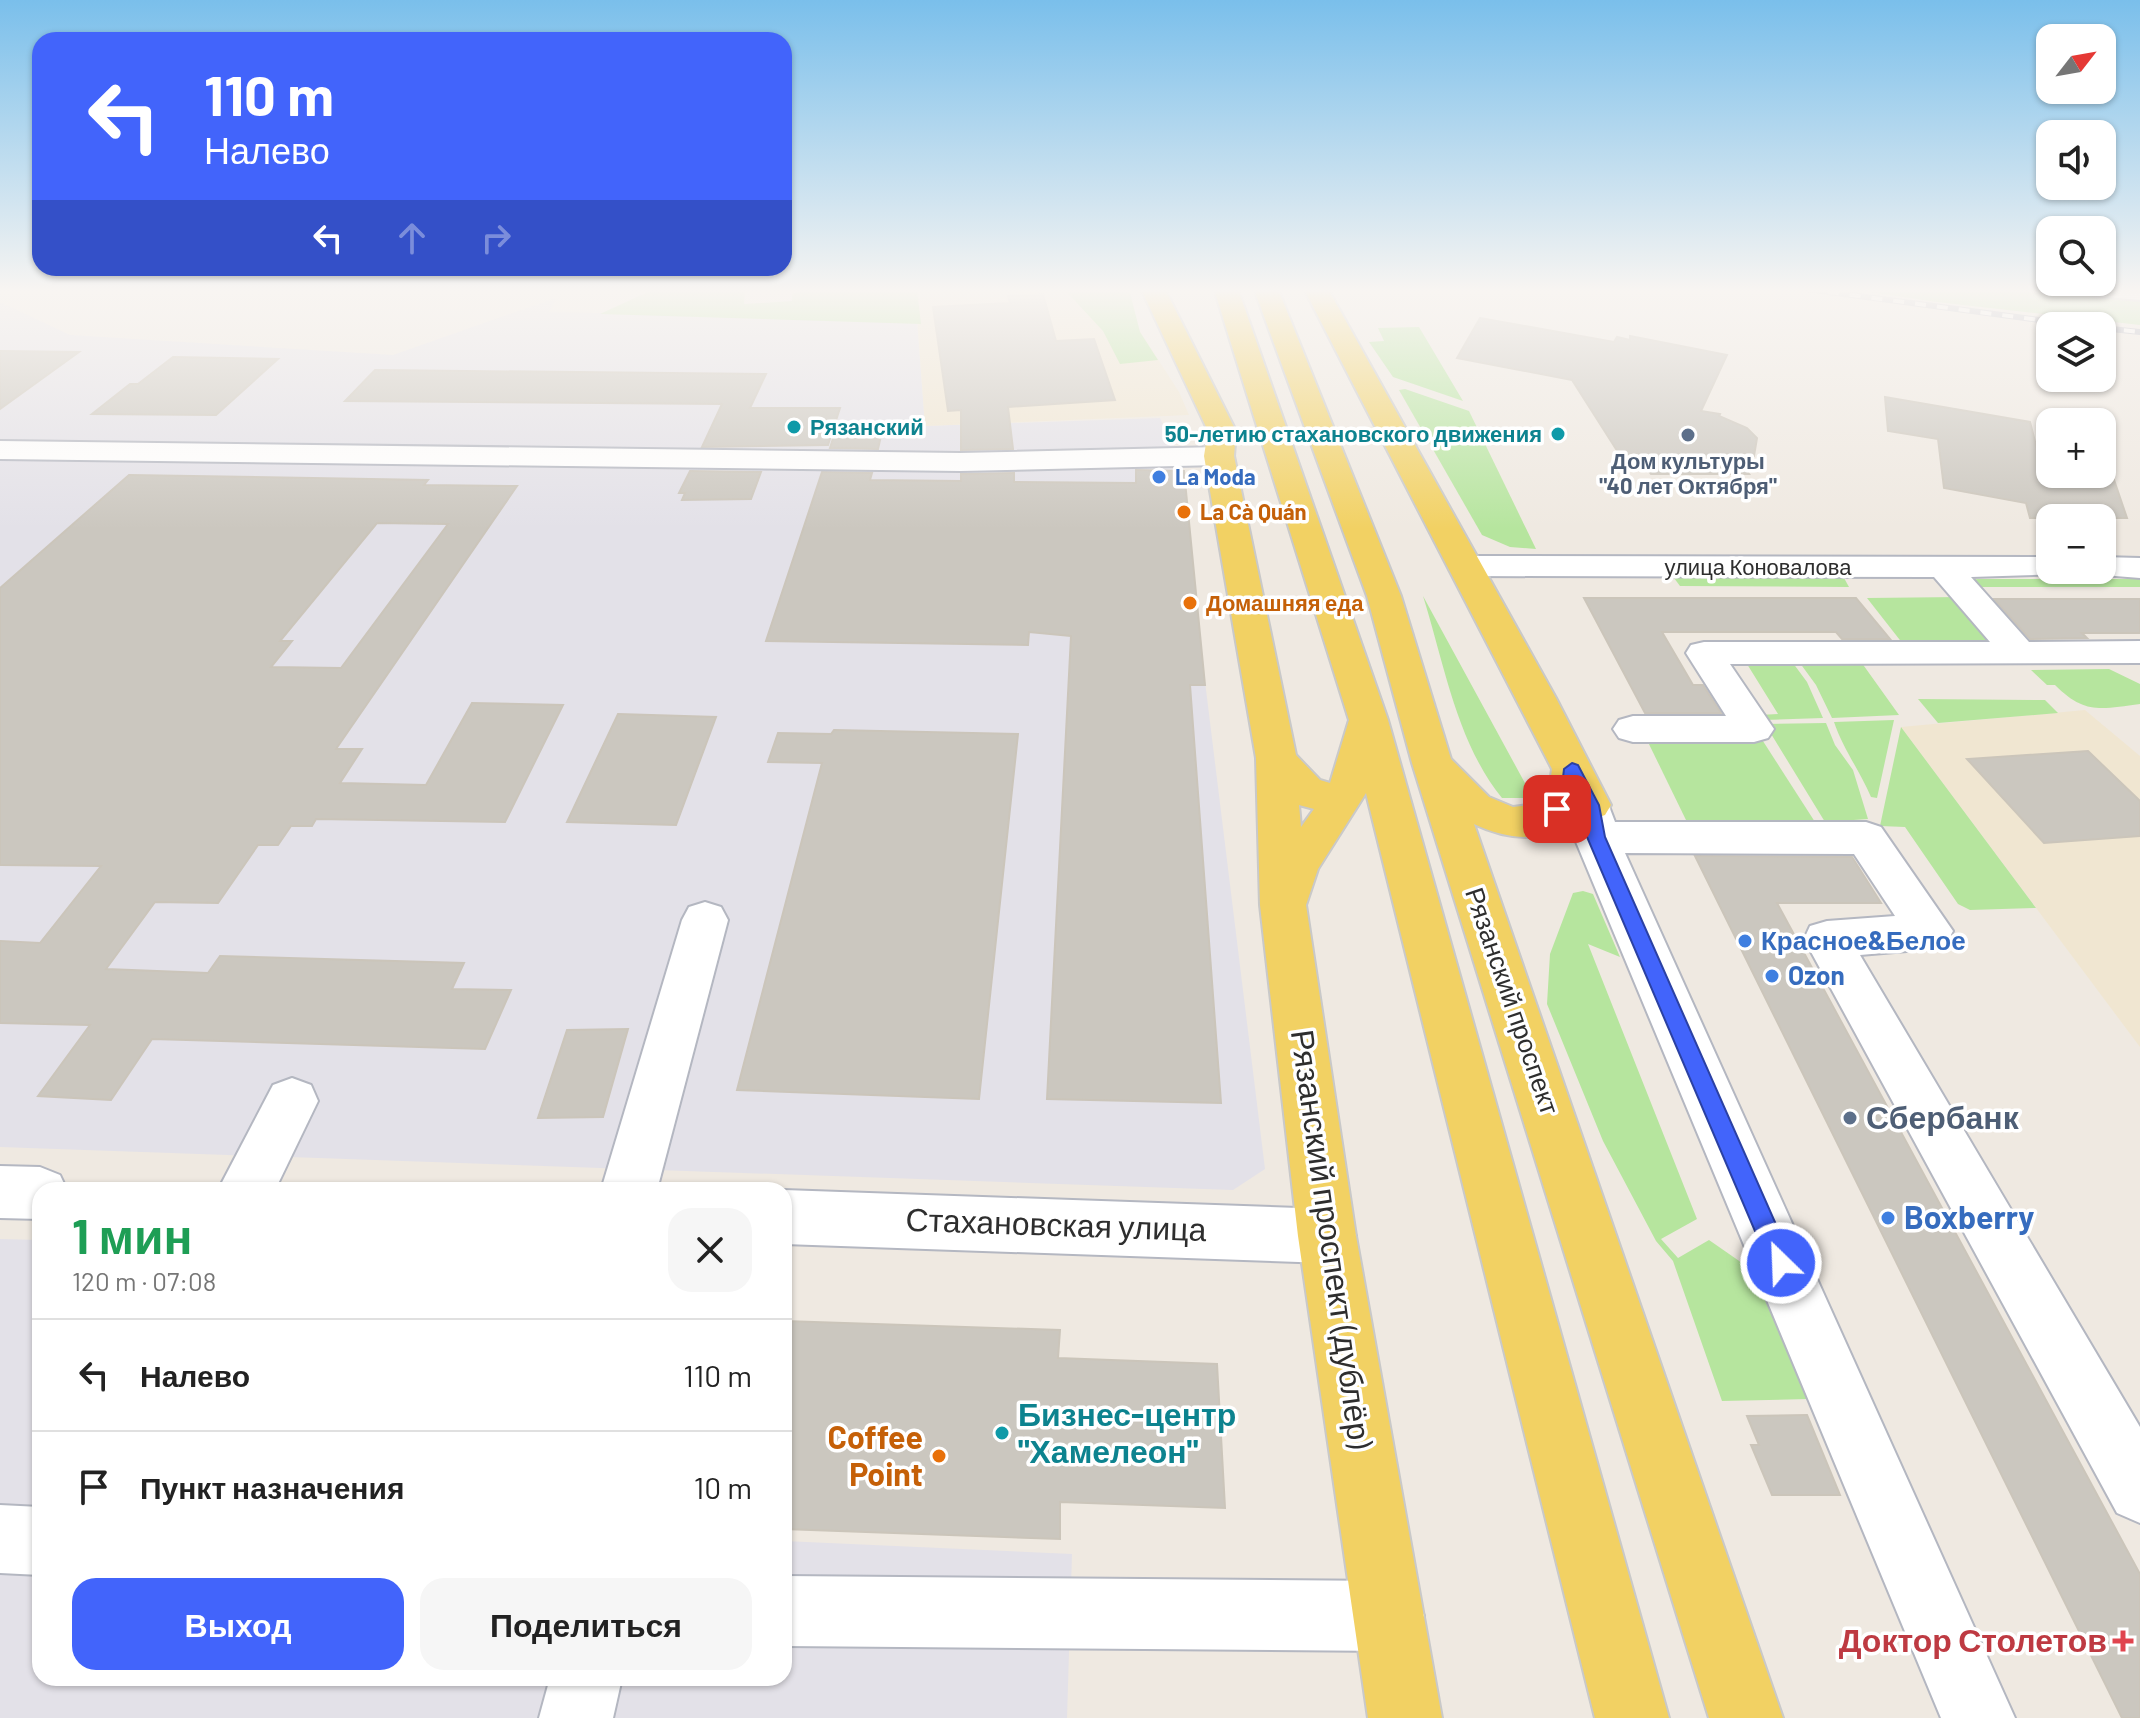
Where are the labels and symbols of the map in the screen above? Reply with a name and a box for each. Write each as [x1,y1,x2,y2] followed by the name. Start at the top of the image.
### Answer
[2036,24,2116,104] north arrow
[810,413,924,439] place label: Рязанский
[785,418,803,436] marker: Рязанский
[1165,420,1542,447] place label: 50-летию стахановского движения
[1549,425,1567,443] marker: 50-летию стахановского движения
[1679,426,1697,444] marker: Дом культуры "40 лет Октября"
[1599,447,1777,499] place label: Дом культуры "40 лет Октября"
[1175,463,1256,489] place label: La Moda
[1150,468,1168,486] marker: La Moda
[1200,498,1307,524] place label: La Cà Quán
[1175,503,1193,521] marker: La Cà Quán
[1665,553,1852,580] street label: улица Коновалова
[1206,589,1364,616] place label: Домашняя еда
[1181,594,1199,612] marker: Домашняя еда
[1523,775,1591,843] pin
[1460,883,1567,1118] street label: Рязанский проспект
[1761,924,1966,955] place label: Красное&Белое
[1736,932,1754,950] marker: Красное&Белое
[1788,959,1845,990] place label: Ozon
[1763,967,1781,985] marker: Ozon
[1284,1027,1381,1451] street label: Рязанский проспект (дублёр)
[1866,1097,2020,1136] place label: Сбербанк
[1841,1109,1859,1127] marker: Сбербанк
[1904,1197,2034,1235] place label: Boxberry
[905,1199,1207,1248] street label: Стахановская улица
[1879,1209,1897,1227] marker: Boxberry
[1739,1221,1823,1305] position arrow
[1018,1394,1236,1469] place label: Бизнес-центр "Хамелеон"
[827,1417,923,1492] place label: Coffee Point
[993,1424,1011,1442] marker: Бизнес-центр "Хамелеон"
[930,1447,948,1465] marker: Coffee Point
[1839,1620,2107,1659] place label: Доктор Столетов
[2114,1632,2132,1650] marker: Доктор Столетов

